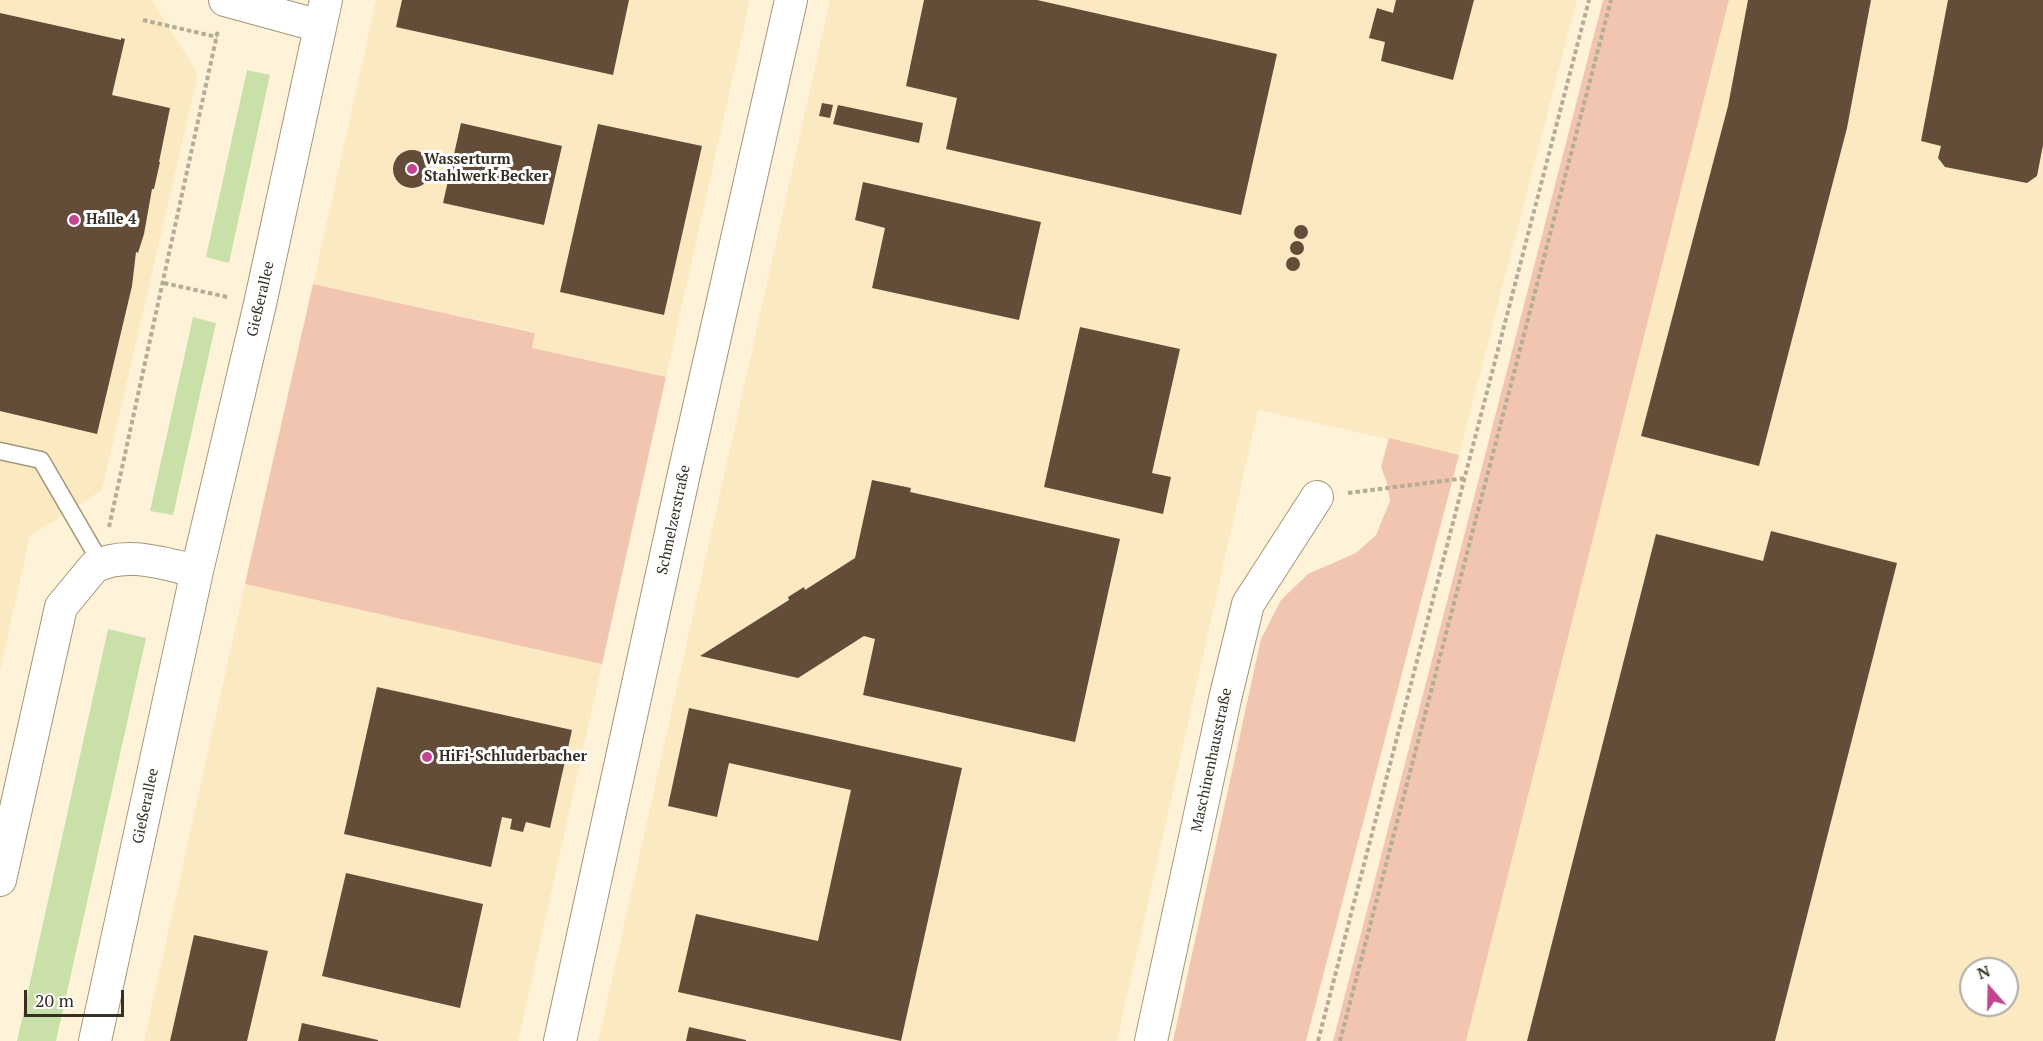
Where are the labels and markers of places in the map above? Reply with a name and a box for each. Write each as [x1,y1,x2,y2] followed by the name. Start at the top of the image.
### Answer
[424,151,548,186] place label: Wasserturm Stahlwerk Becker
[405,162,419,176] marker: Wasserturm Stahlwerk Becker
[86,211,136,229] place label: Halle 4
[67,213,81,227] marker: Halle 4
[439,748,587,766] place label: HiFi-Schluderbacher
[420,750,434,764] marker: HiFi-Schluderbacher

